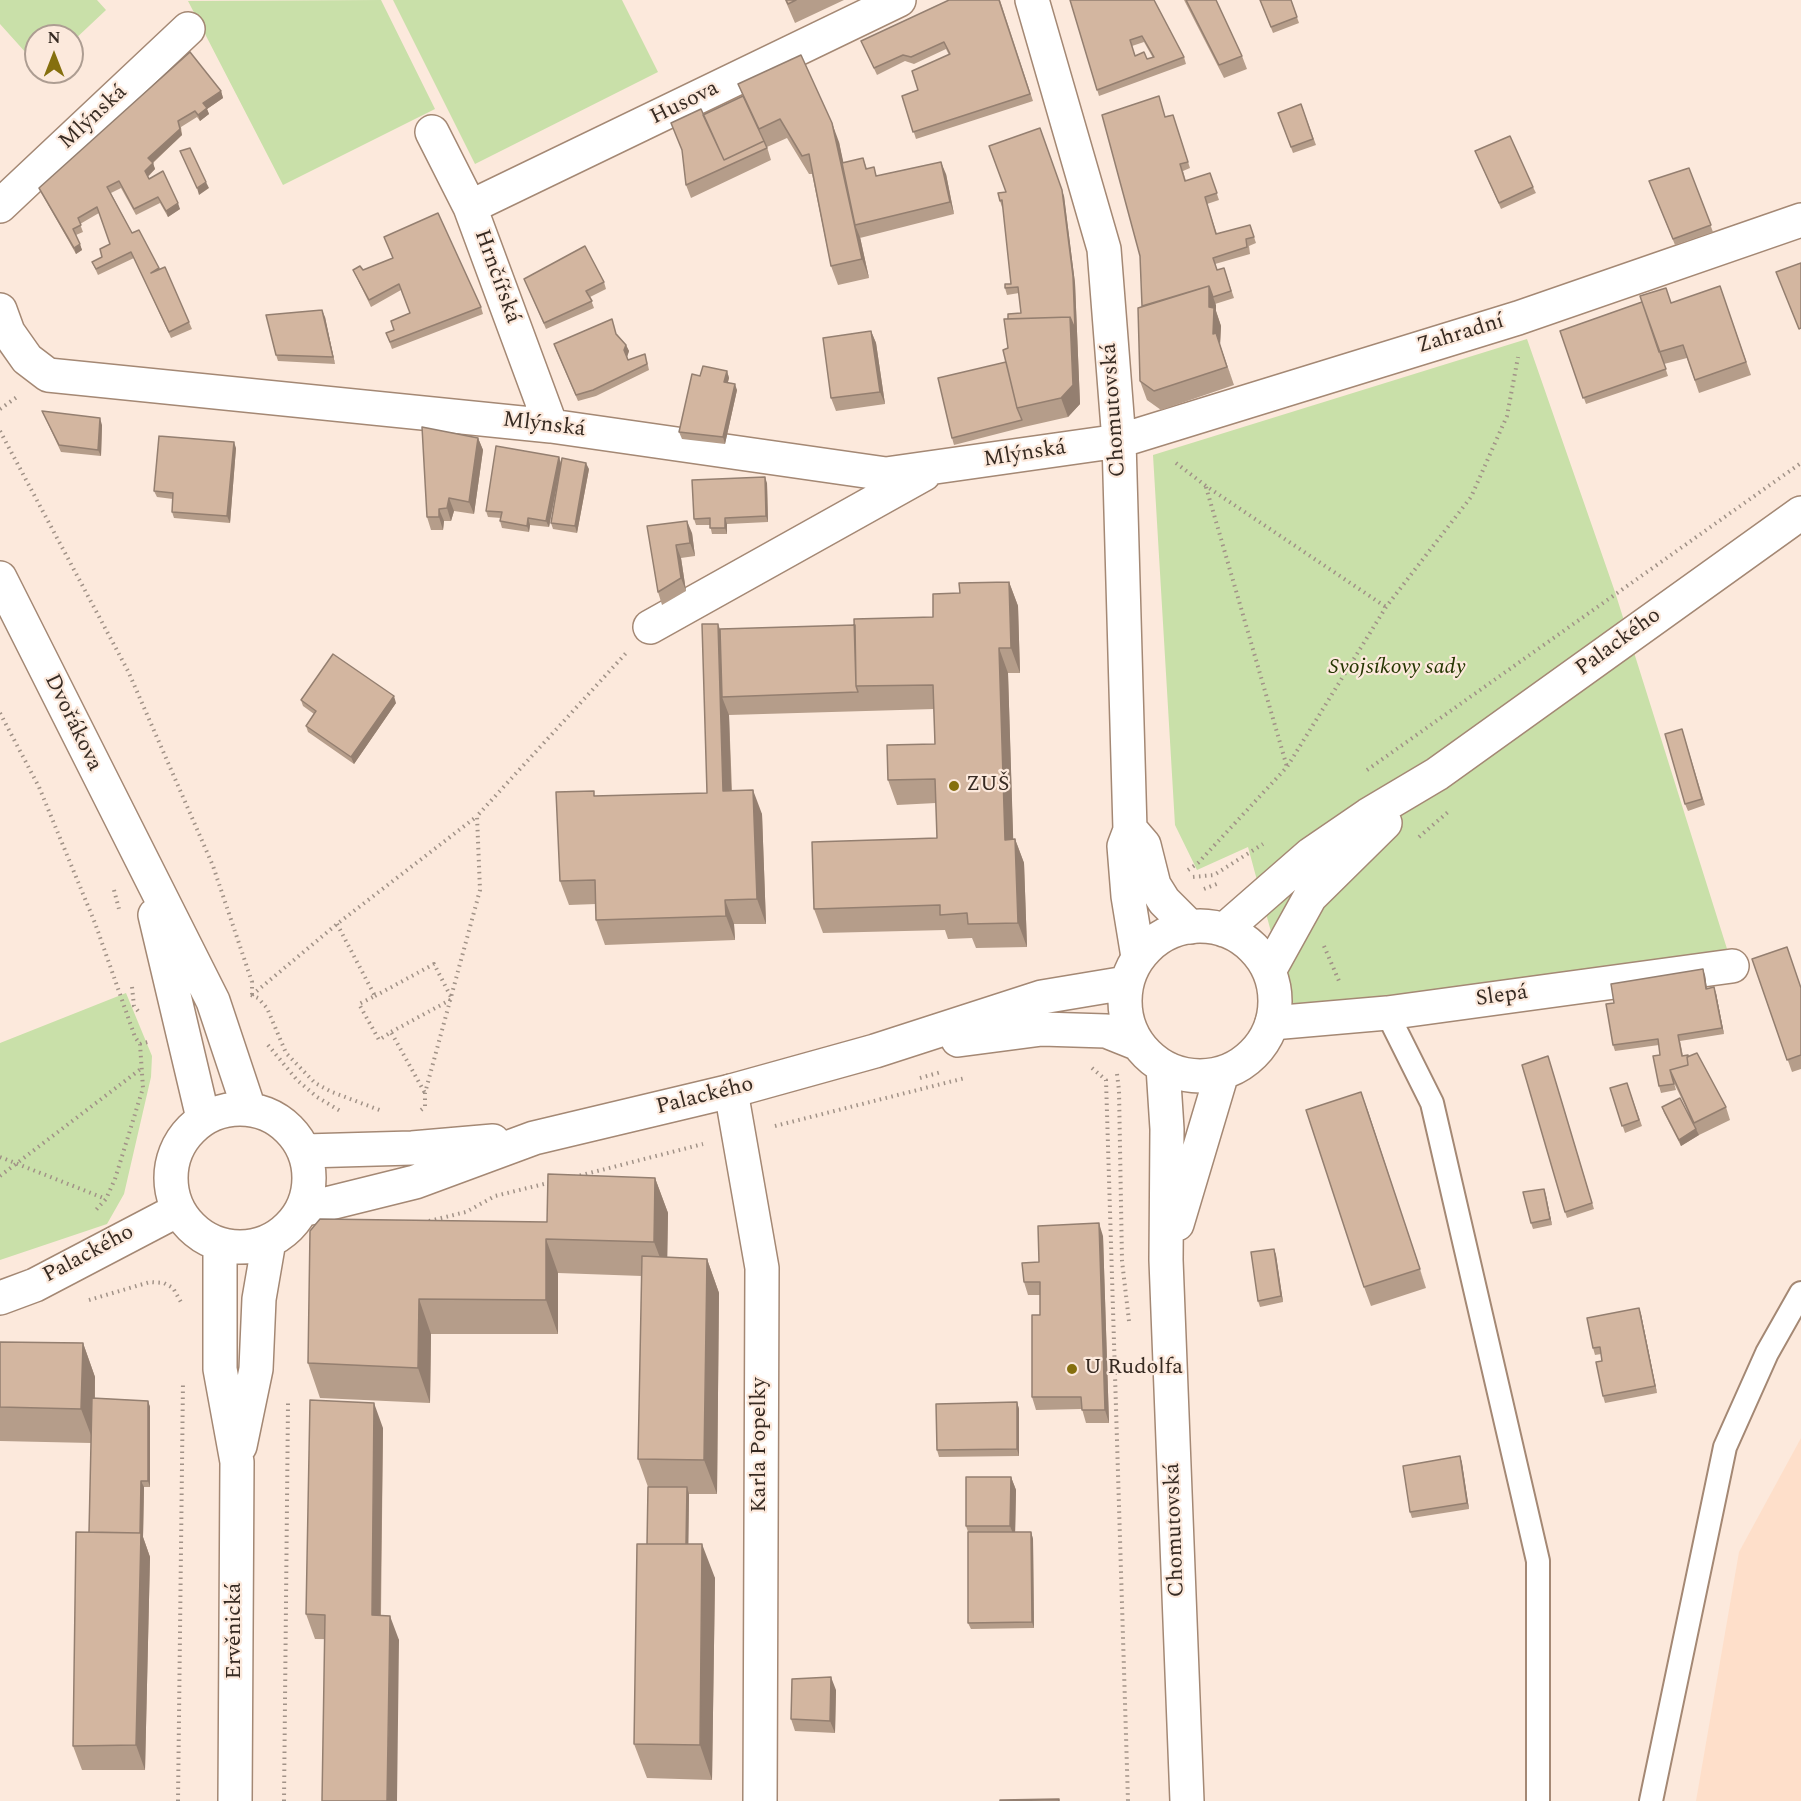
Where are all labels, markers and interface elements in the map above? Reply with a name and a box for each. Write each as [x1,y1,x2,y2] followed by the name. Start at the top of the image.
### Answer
[24,24,84,84] north arrow
[47,26,61,50] text: N
[646,76,724,132] street label: Husova
[55,80,133,156] street label: Mlýnská
[467,227,525,327] street label: Hrnčířská
[1414,309,1508,361] street label: Zahradní
[1097,342,1133,478] street label: Chomutovská
[501,408,587,444] street label: Mlýnská
[982,435,1068,475] street label: Mlýnská
[1571,603,1667,683] street label: Palackého
[1329,656,1465,682] park label: Svojsíkovy sady
[37,670,107,776] street label: Dvořákova
[966,773,1009,799] place label: ZUŠ
[947,779,961,793] marker: ZUŠ
[1474,980,1530,1014] street label: Slepá
[654,1072,756,1122] street label: Palackého
[39,1220,139,1290] street label: Palackého
[1084,1356,1183,1382] place label: U Rudolfa
[1065,1362,1079,1376] marker: U Rudolfa
[748,1377,774,1513] street label: Karla Popelky
[1160,1462,1192,1598] street label: Chomutovská
[223,1582,249,1680] street label: Ervěnická

